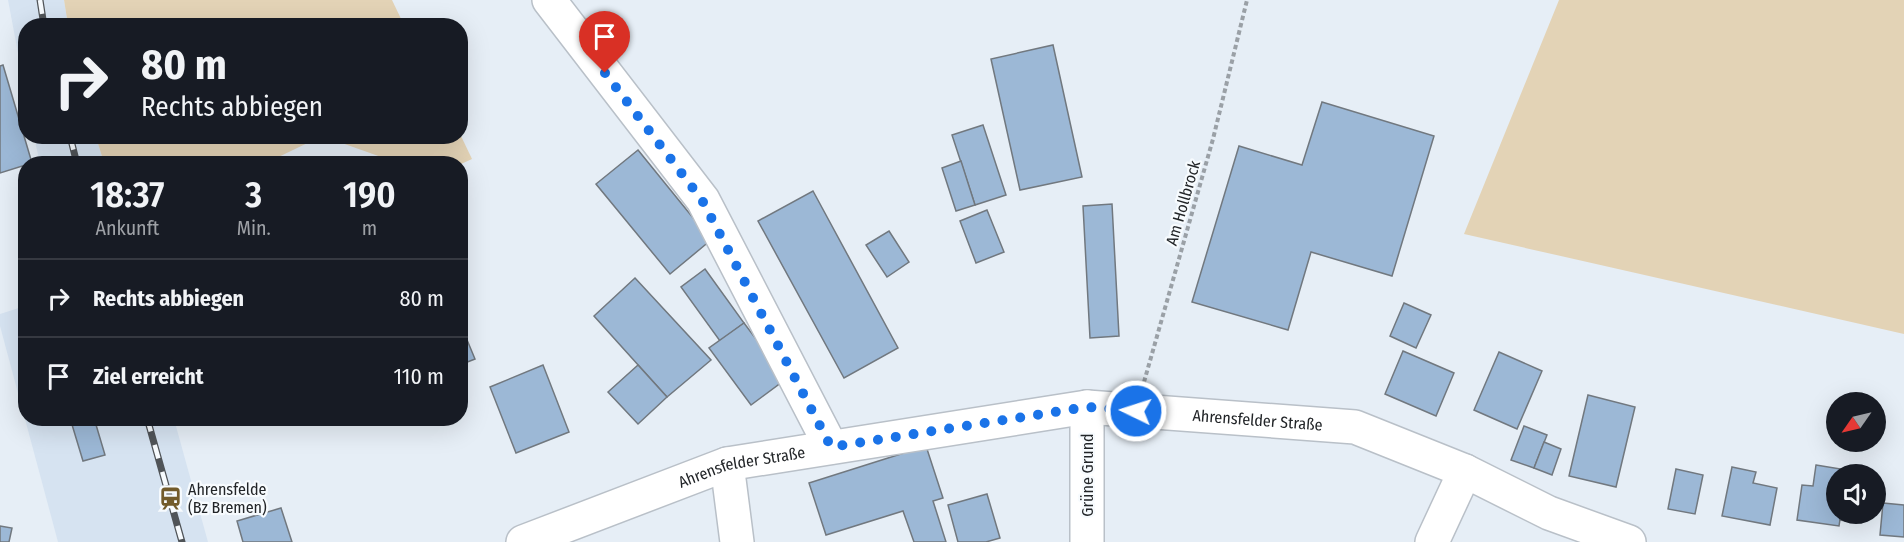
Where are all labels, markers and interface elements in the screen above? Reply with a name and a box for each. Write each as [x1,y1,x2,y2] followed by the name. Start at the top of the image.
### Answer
[579,11,630,73] pin
[588,20,621,53] icon: arrive
[141,40,227,90] text: 80 m
[42,42,120,120] icon: right
[141,91,323,123] text: Rechts abbiegen
[1162,158,1204,248] street label: Am Hollbrock
[90,173,164,217] text: 18:37
[245,173,262,217] text: 3
[343,173,396,217] text: 190
[95,216,159,240] text: Ankunft
[237,216,271,240] text: Min.
[362,216,377,240] text: m
[42,282,75,315] icon: right
[93,285,244,312] text: Rechts abbiegen
[399,285,444,312] text: 80 m
[42,360,75,393] icon: arrive
[93,363,204,390] text: Ziel erreicht
[394,363,444,390] text: 110 m
[1104,379,1168,443] position arrow
[1826,392,1886,452] north arrow
[1826,392,1886,524] map controls
[1192,405,1323,434] street label: Ahrensfelder Straße
[1078,433,1097,517] street label: Grüne Grund
[675,442,806,491] street label: Ahrensfelder Straße
[1826,464,1886,524] button: sound
[188,480,267,517] place label: Ahrensfelde (Bz Bremen)
[157,485,183,511] station icon: Ahrensfelde (Bz Bremen)

